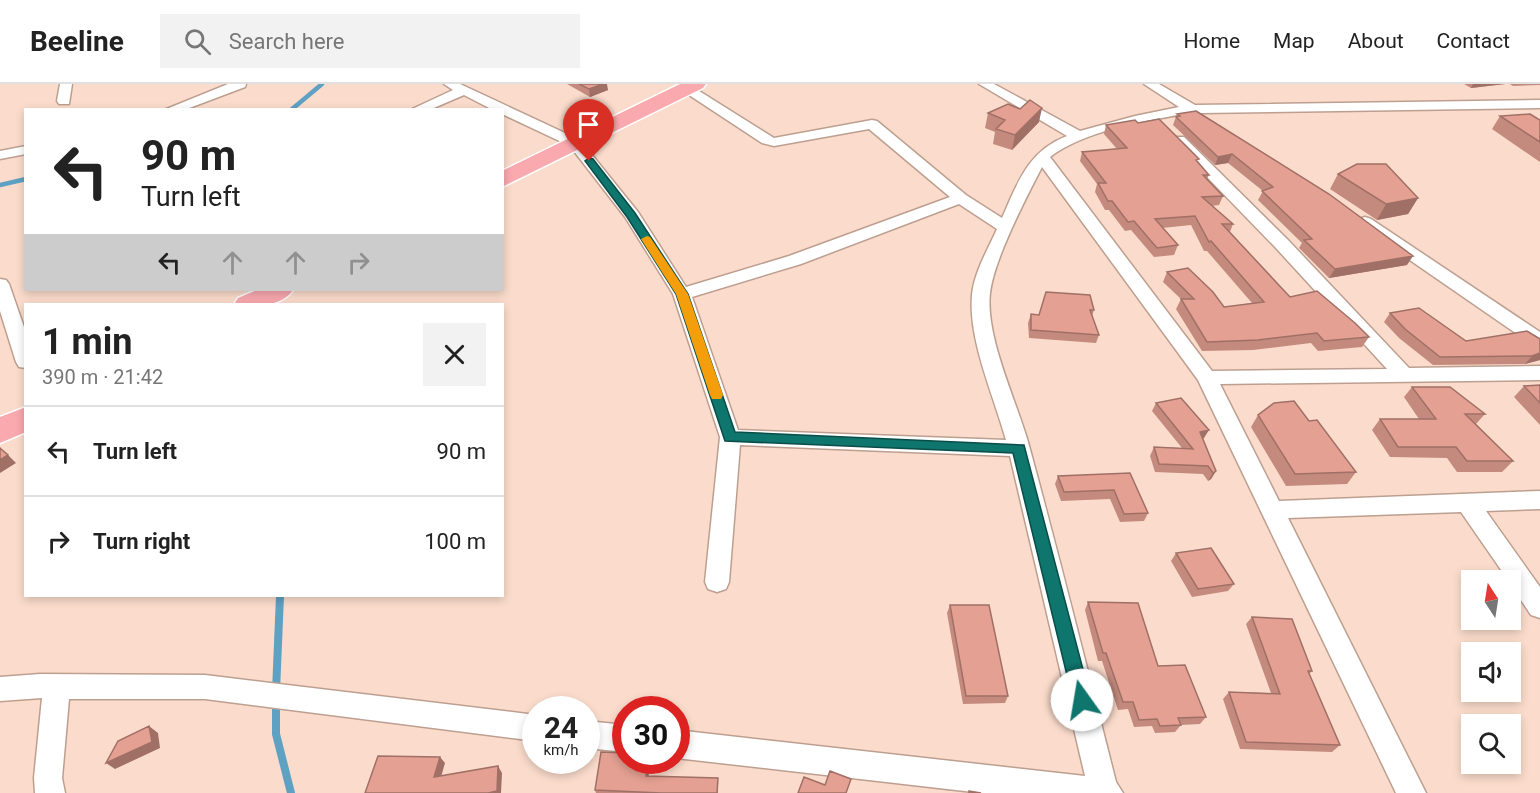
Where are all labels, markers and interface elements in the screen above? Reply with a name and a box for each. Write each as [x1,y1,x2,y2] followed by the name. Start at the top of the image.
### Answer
[160,14,580,68] search box
[30,25,124,58] text: Beeline
[181,25,214,58] icon: search
[229,29,345,54] text: Search here
[1184,29,1240,53] text: Home
[1273,29,1315,53] text: Map
[1348,29,1404,53] text: About
[1437,29,1510,53] text: Contact
[563,99,614,161] pin
[572,108,605,141] icon: arrive
[141,131,236,180] text: 90 m
[42,132,120,210] icon: left
[141,181,241,213] text: Turn left
[153,246,186,279] icon: left
[216,246,249,279] icon: ahead
[279,246,312,279] icon: ahead
[342,246,375,279] icon: right
[42,321,133,363] text: 1 min
[423,323,486,386] button: close
[42,365,163,389] text: 390 m · 21:42
[42,435,75,468] icon: left
[93,439,177,464] text: Turn left
[437,439,486,464] text: 90 m
[42,525,75,558] icon: right
[93,529,190,554] text: Turn right
[424,529,486,554] text: 100 m
[1461,570,1521,630] north arrow
[1461,570,1521,774] map controls
[1461,642,1521,702] button: sound
[1050,668,1114,732] position arrow
[612,696,690,774] speed limit sign: 30
[544,710,578,745] text: 24
[1461,714,1521,774] button: search
[543,741,579,759] text: km/h

